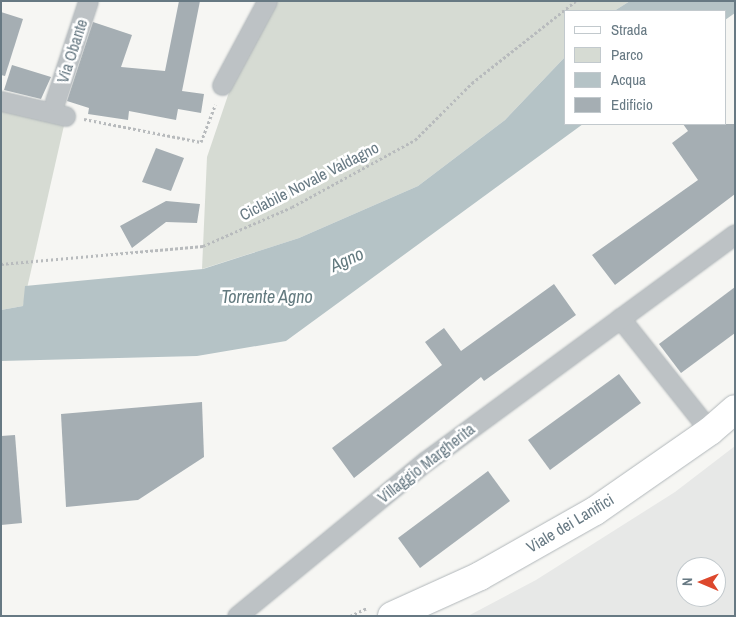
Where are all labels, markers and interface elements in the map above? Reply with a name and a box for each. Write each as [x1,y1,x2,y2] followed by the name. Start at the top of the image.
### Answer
[564,10,726,125] legend
[53,17,91,85] street label: Via Obante
[611,19,647,40] text: Strada
[611,44,643,65] text: Parco
[611,69,646,90] text: Acqua
[611,94,653,115] text: Edificio
[236,138,382,224] street label: Ciclabile Novale Valdagno
[327,243,367,277] water label: Agno
[221,286,313,308] water label: Torrente Agno
[374,419,478,507] street label: Villaggio Margherita
[523,489,617,557] street label: Viale dei Lanifici
[676,557,726,607] north arrow
[678,577,696,586] text: N

